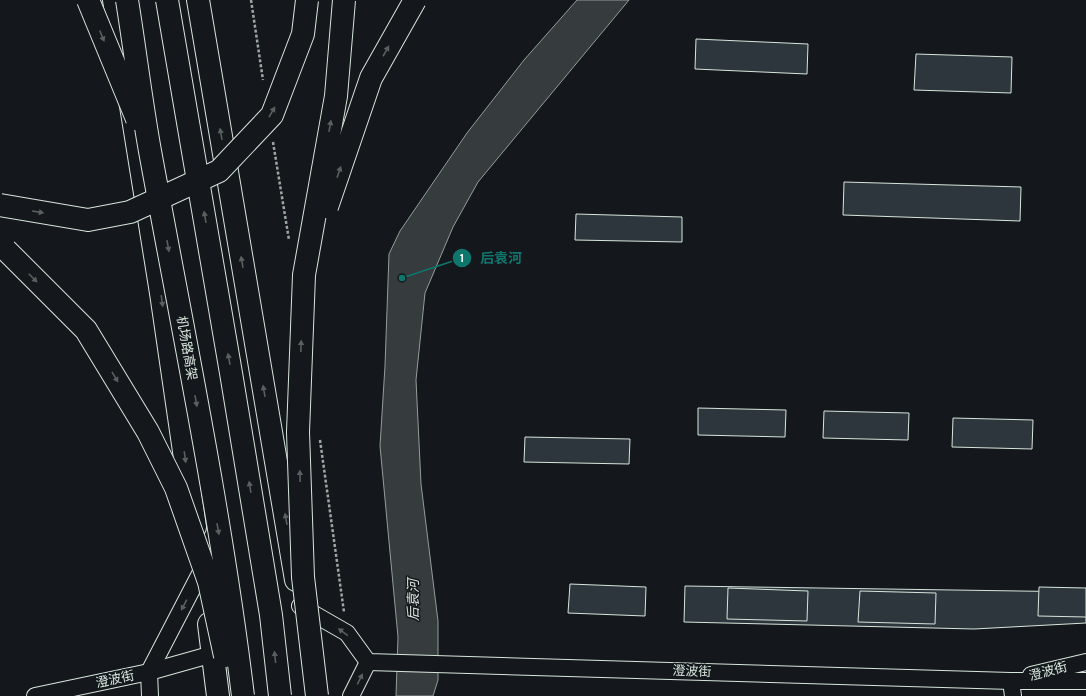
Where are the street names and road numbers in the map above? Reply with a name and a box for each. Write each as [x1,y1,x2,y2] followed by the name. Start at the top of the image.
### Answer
[174,315,200,381] street label: 机场路高架
[1027,659,1069,683] street label: 澄波街
[672,663,712,679] street label: 澄波街
[94,668,136,690] street label: 澄波街

